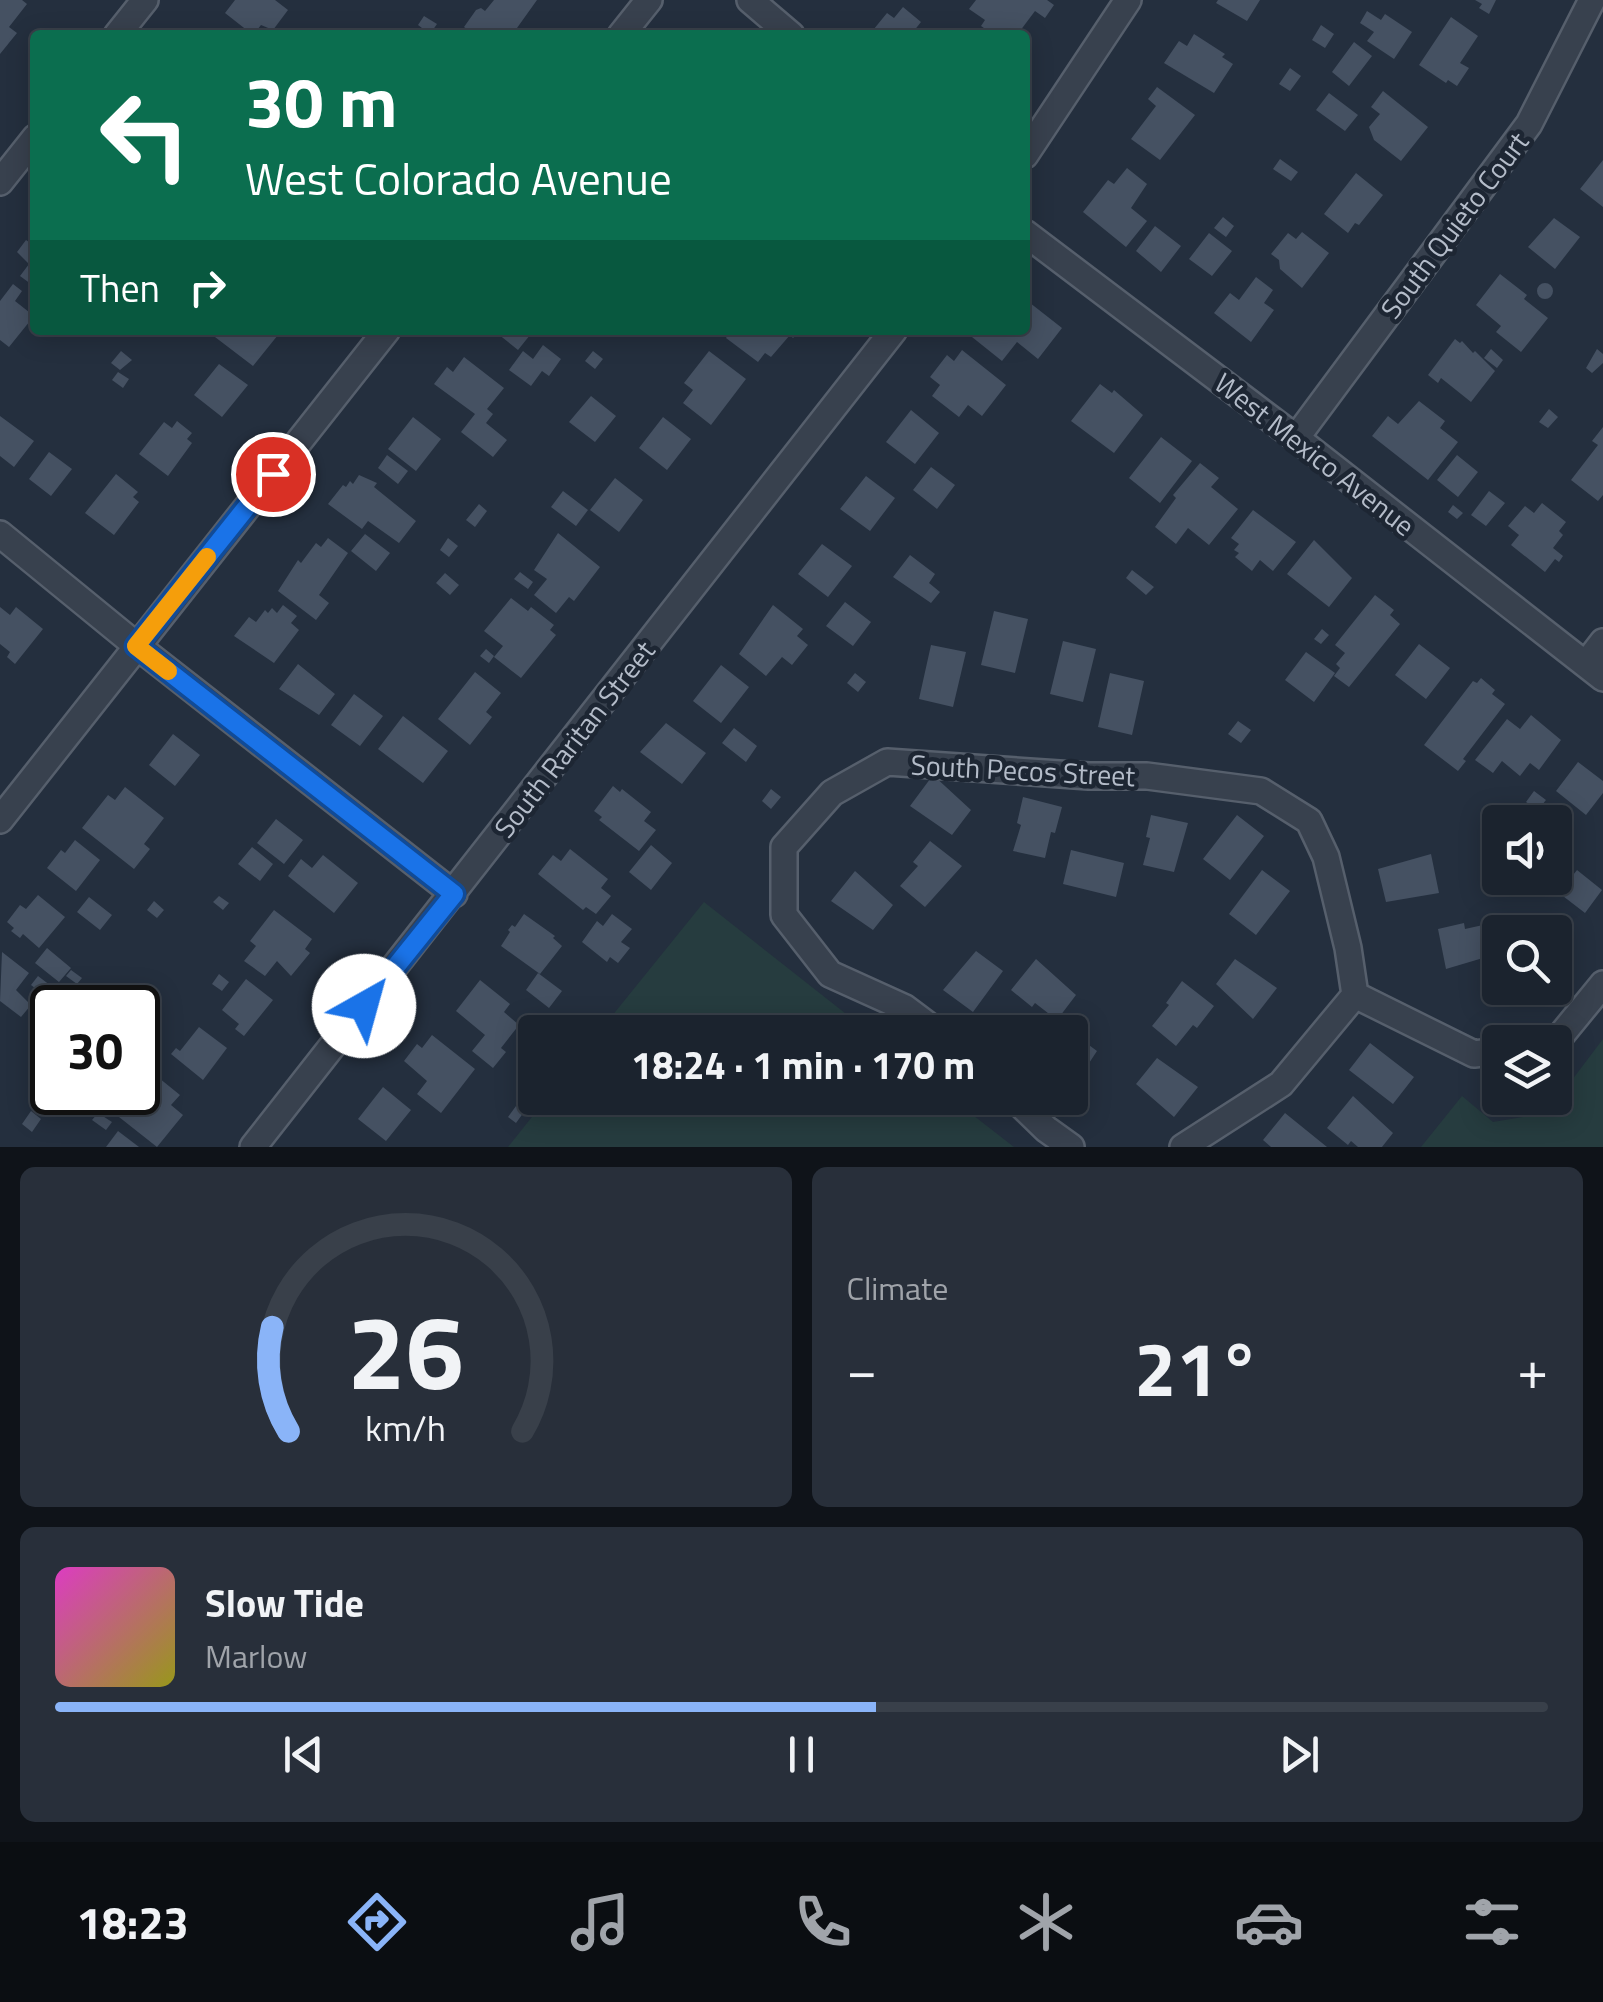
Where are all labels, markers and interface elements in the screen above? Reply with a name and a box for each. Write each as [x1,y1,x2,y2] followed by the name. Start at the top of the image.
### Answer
[245,48,398,154] text: 30 m
[80,70,210,200] icon: left
[1369,122,1539,327] street label: South Quieto Court
[245,144,672,212] text: West Colorado Avenue
[80,259,160,317] text: Then
[180,260,235,315] icon: right
[1206,362,1424,546] street label: West Mexico Avenue
[231,432,316,517] pin
[246,447,301,502] icon: arrive
[483,631,665,847] street label: South Raritan Street
[910,743,1136,797] street label: South Pecos Street
[1482,805,1572,1115] map controls
[1482,805,1572,895] button: sound
[1482,915,1572,1005] button: search
[312,954,416,1058] position arrow
[30,985,160,1115] speed limit sign: 30
[1482,1025,1572,1115] button: layers
[631,1036,975,1094] text: 18:24 · 1 min · 170 m
[847,1264,948,1312] text: Climate
[348,1271,464,1429] text: 26
[1134,1311,1260,1425] text: 21°
[847,1327,877,1410] text: −
[1517,1327,1548,1410] text: +
[365,1400,446,1455] text: km/h
[205,1574,364,1632] text: Slow Tide
[205,1632,308,1680] text: Marlow
[276,1727,331,1782] icon: previous
[774,1727,829,1782] icon: pause
[1272,1727,1327,1782] icon: next
[342,1887,412,1957] icon: directions
[565,1887,635,1957] icon: music
[788,1887,858,1957] icon: phone
[1011,1887,1081,1957] icon: climate
[1234,1887,1304,1957] icon: car
[1457,1887,1527,1957] icon: filters
[76,1888,189,1956] text: 18:23

